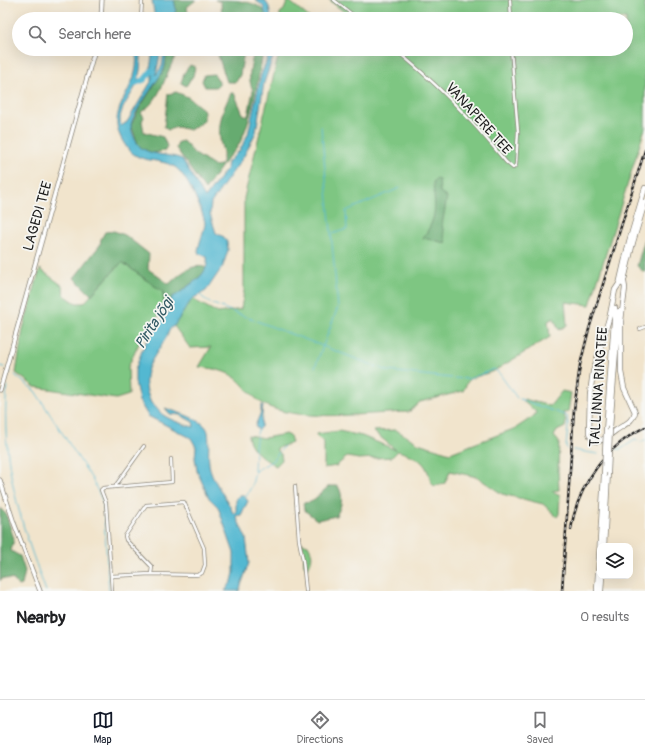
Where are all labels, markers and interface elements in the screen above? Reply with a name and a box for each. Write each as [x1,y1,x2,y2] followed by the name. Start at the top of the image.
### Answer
[12,12,633,56] search box
[26,23,48,45] icon: search
[58,25,131,44] text: Search here
[442,79,515,158] street label: VANAPERE TEE
[19,179,56,253] street label: LAGEDI TEE
[131,292,179,352] water label: Pirita jõgi
[586,326,611,448] street label: TALLINNA RINGTEE
[597,543,633,579] map controls
[597,543,633,579] button: layers
[16,607,65,628] text: Nearby
[580,609,629,625] text: 0 results
[92,709,114,746] tab: Map
[297,709,343,746] tab: Directions
[526,709,553,746] tab: Saved

